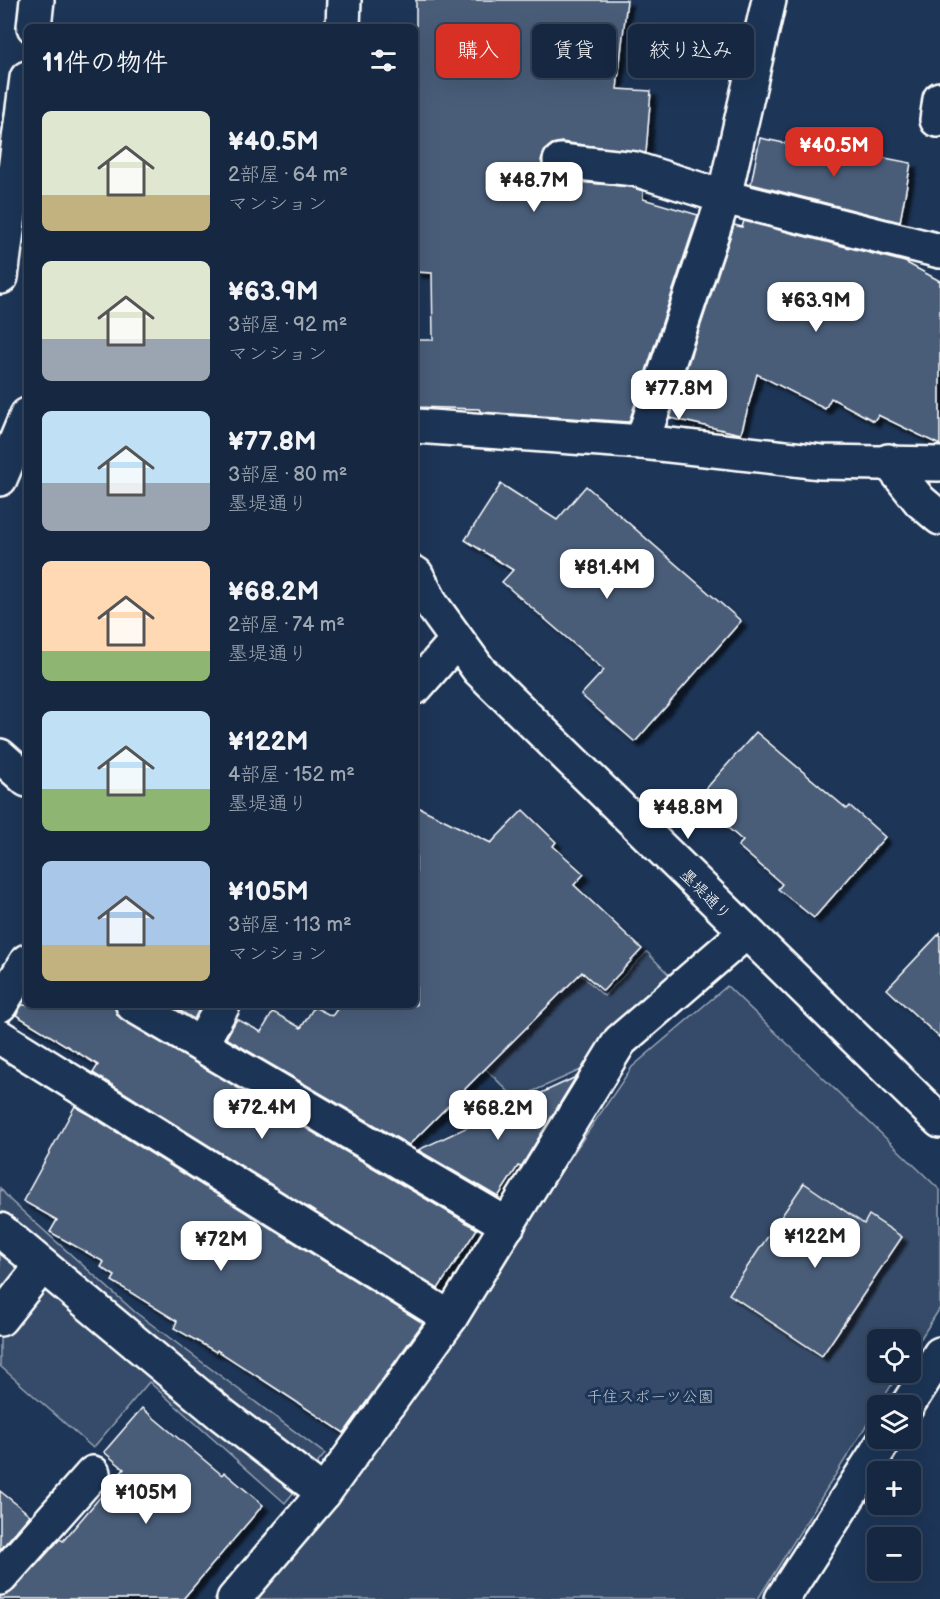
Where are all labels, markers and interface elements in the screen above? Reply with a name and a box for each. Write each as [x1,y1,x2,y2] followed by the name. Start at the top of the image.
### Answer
[436,24,520,78] chip: 購入
[532,24,616,78] chip: 賃貸
[628,24,754,78] chip: 絞り込み
[367,44,400,77] icon: filters
[42,48,168,79] text: 11件の物件
[228,127,319,158] text: ¥40.5M
[785,127,883,178] pin: ¥40.5M
[799,134,869,158] text: ¥40.5M
[90,135,162,207] icon: home
[485,162,583,213] pin: ¥48.7M
[228,163,348,187] text: 2部屋 · 64 m²
[500,169,568,193] text: ¥48.7M
[228,192,327,216] text: マンション
[228,277,318,308] text: ¥63.9M
[767,282,865,333] pin: ¥63.9M
[90,285,162,357] icon: home
[781,289,851,313] text: ¥63.9M
[228,313,347,337] text: 3部屋 · 92 m²
[228,342,327,366] text: マンション
[630,370,728,421] pin: ¥77.8M
[645,377,713,401] text: ¥77.8M
[228,427,316,458] text: ¥77.8M
[90,435,162,507] icon: home
[228,463,347,487] text: 3部屋 · 80 m²
[228,492,308,516] text: 墨堤通り
[558,549,656,600] pin: ¥81.4M
[574,556,640,580] text: ¥81.4M
[228,577,319,608] text: ¥68.2M
[90,585,162,657] icon: home
[228,613,345,637] text: 2部屋 · 74 m²
[228,642,308,666] text: 墨堤通り
[228,727,309,758] text: ¥122M
[90,735,162,807] icon: home
[228,763,355,787] text: 4部屋 · 152 m²
[639,789,737,840] pin: ¥48.8M
[228,792,308,816] text: 墨堤通り
[653,796,723,820] text: ¥48.8M
[676,866,734,924] street label: 墨堤通り
[228,877,309,908] text: ¥105M
[90,885,162,957] icon: home
[228,913,352,937] text: 3部屋 · 113 m²
[228,942,327,966] text: マンション
[213,1089,311,1140] pin: ¥72.4M
[449,1090,547,1141] pin: ¥68.2M
[228,1096,296,1120] text: ¥72.4M
[463,1097,533,1121] text: ¥68.2M
[773,1218,857,1269] pin: ¥122M
[185,1221,257,1272] pin: ¥72M
[784,1225,846,1249] text: ¥122M
[195,1228,247,1252] text: ¥72M
[867,1329,921,1581] map controls
[867,1329,921,1383] button: locate
[586,1388,714,1407] park label: 千住スポーツ公園
[867,1395,921,1449] button: layers
[867,1461,921,1515] button: +
[104,1474,188,1525] pin: ¥105M
[115,1481,177,1505] text: ¥105M
[867,1527,921,1581] button: −

